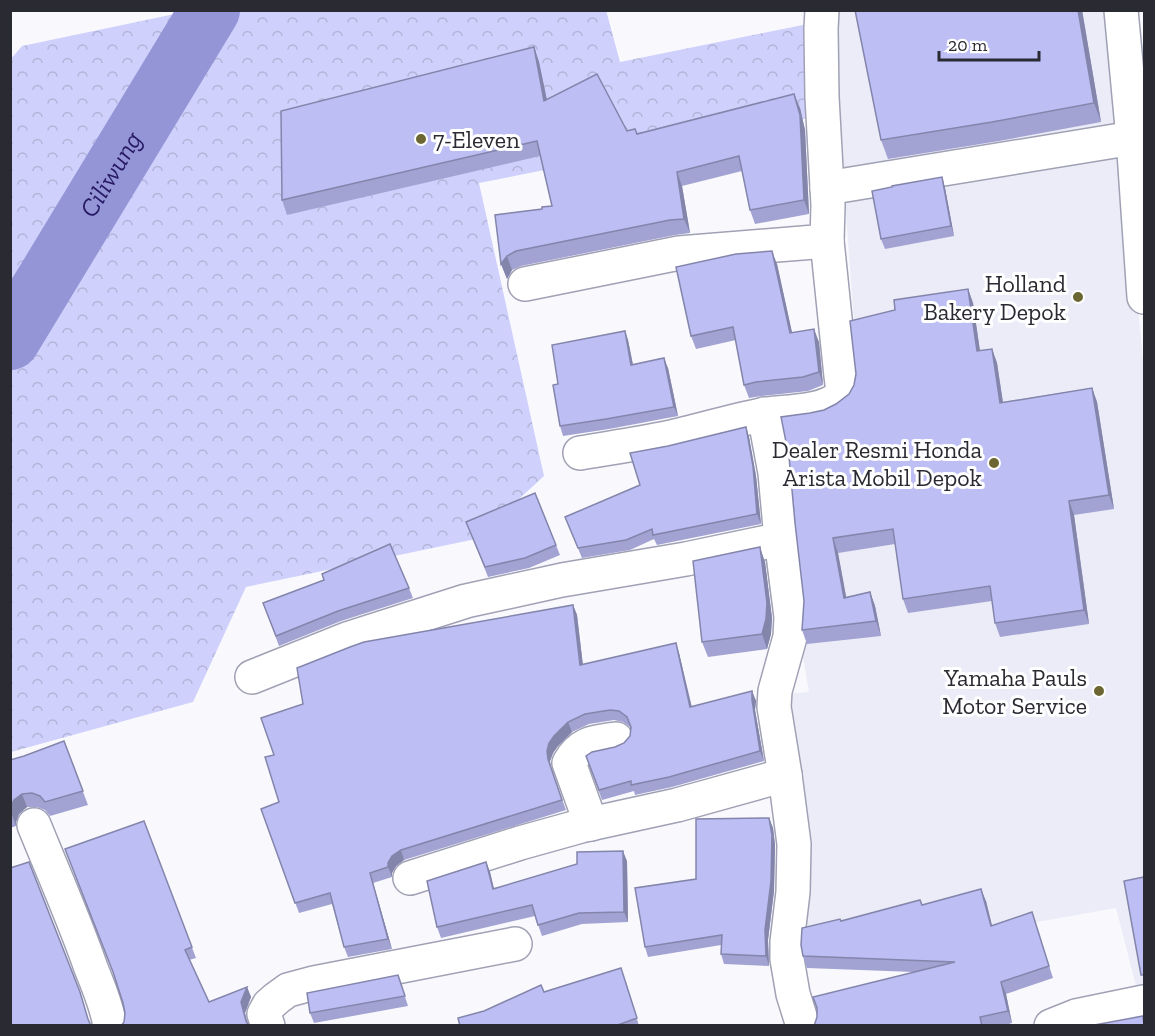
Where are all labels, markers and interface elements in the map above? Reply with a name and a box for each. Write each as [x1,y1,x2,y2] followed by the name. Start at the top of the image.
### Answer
[939,24,1040,62] scale bar
[948,34,988,56] text: 20 m
[72,125,149,223] water label: Ciliwung
[433,125,520,154] place label: 7-Eleven
[414,132,428,146] marker: 7-Eleven
[923,269,1067,326] place label: Holland Bakery Depok
[1071,290,1085,304] marker: Holland Bakery Depok
[772,435,983,492] place label: Dealer Resmi Honda Arista Mobil Depok
[987,456,1001,470] marker: Dealer Resmi Honda Arista Mobil Depok
[942,663,1087,720] place label: Yamaha Pauls Motor Service
[1092,684,1106,698] marker: Yamaha Pauls Motor Service

